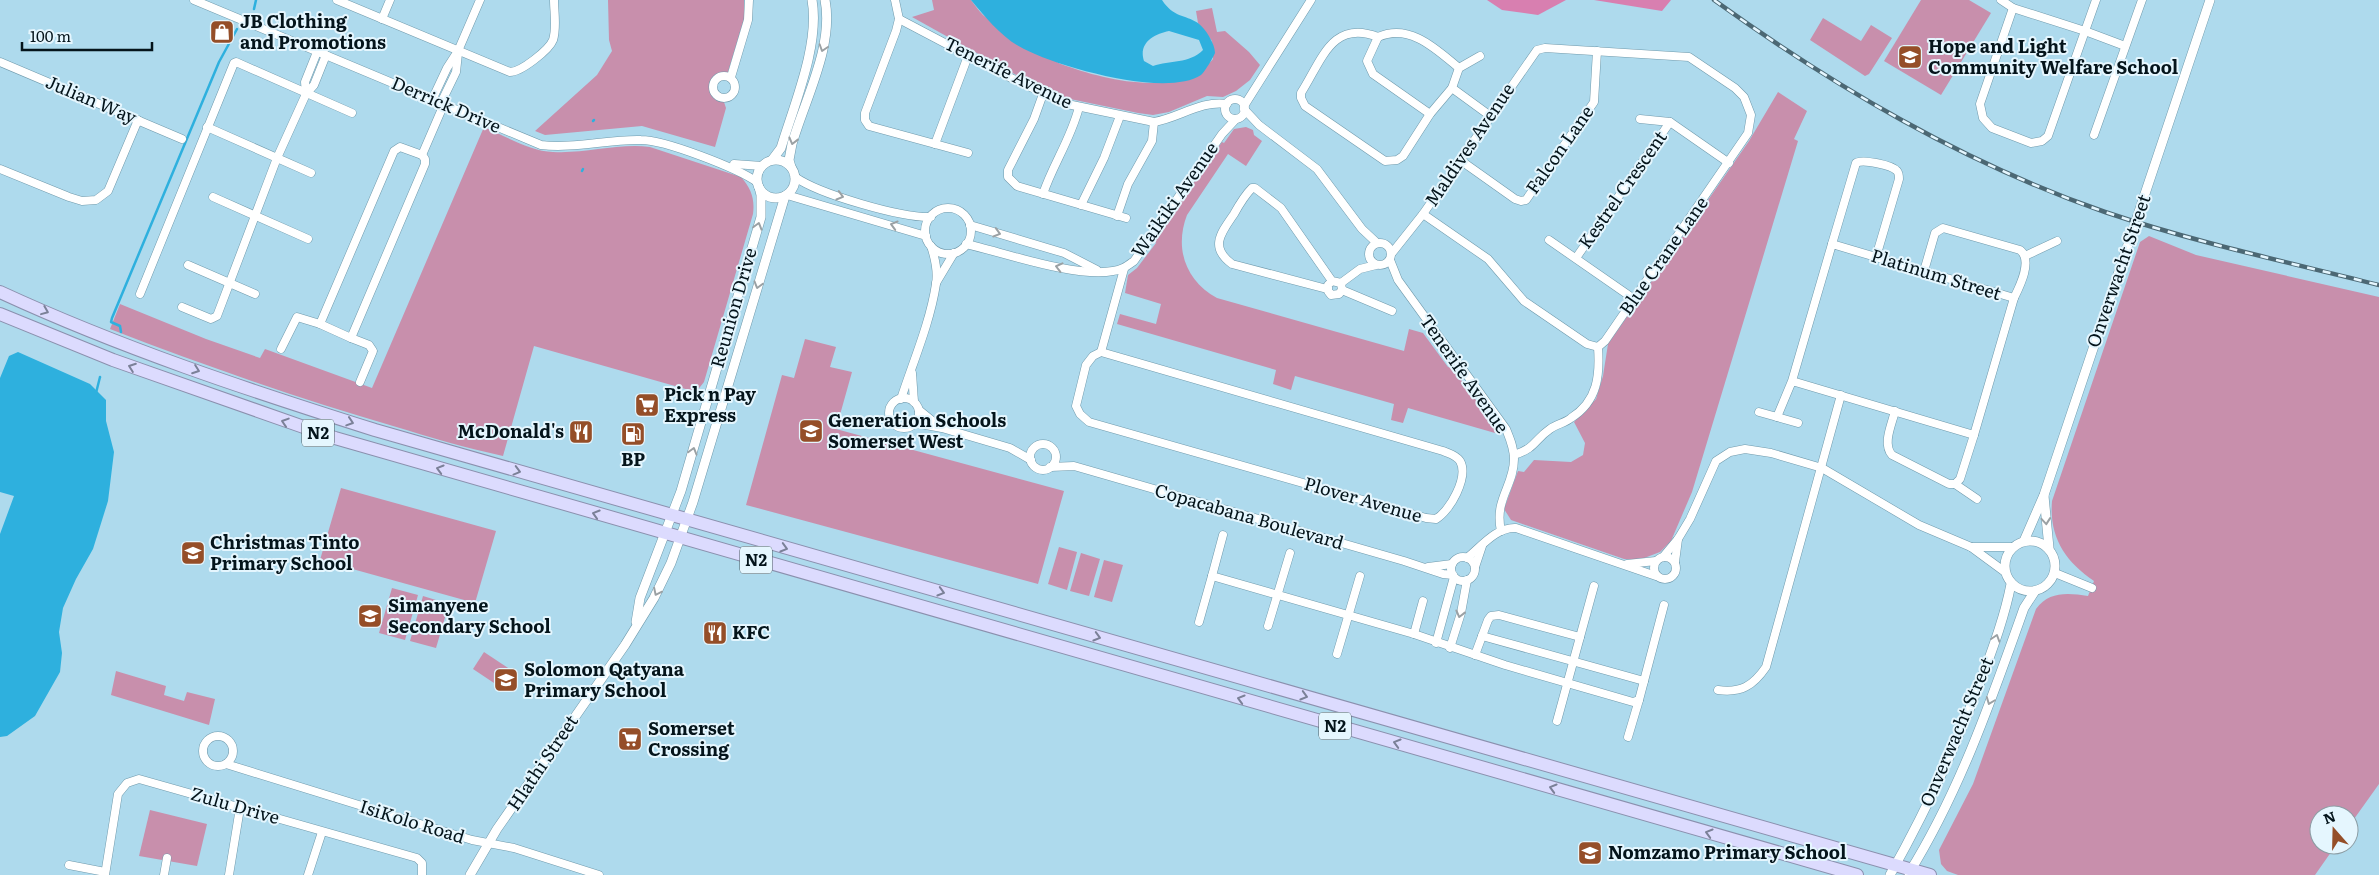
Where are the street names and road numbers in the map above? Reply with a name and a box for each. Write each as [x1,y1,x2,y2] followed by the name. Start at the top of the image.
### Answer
[940,29,1077,114] street label: Tenerife Avenue
[42,67,142,130] street label: Julian Way
[388,68,506,139] street label: Derrick Drive
[1417,77,1520,211] street label: Maldives Avenue
[1518,99,1599,199] street label: Falcon Lane
[1571,124,1673,254] street label: Kestrel Crescent
[1124,136,1224,263] street label: Waikiki Avenue
[1612,190,1714,320] street label: Blue Crane Lane
[2079,190,2157,351] street label: Onverwacht Street
[1868,241,2006,306] street label: Platinum Street
[702,244,763,371] street label: Reunion Drive
[1414,308,1516,438] street label: Tenerife Avenue
[302,419,334,446] road number: N2
[1301,469,1426,528] street label: Plover Avenue
[1152,476,1347,555] street label: Copacabana Boulevard
[740,546,772,574] road number: N2
[1912,652,2000,810] street label: Onverwacht Street
[500,708,584,816] street label: Hlathi Street
[1319,712,1351,739] road number: N2
[188,779,283,830] street label: Zulu Drive
[357,792,468,849] street label: IsiKolo Road

